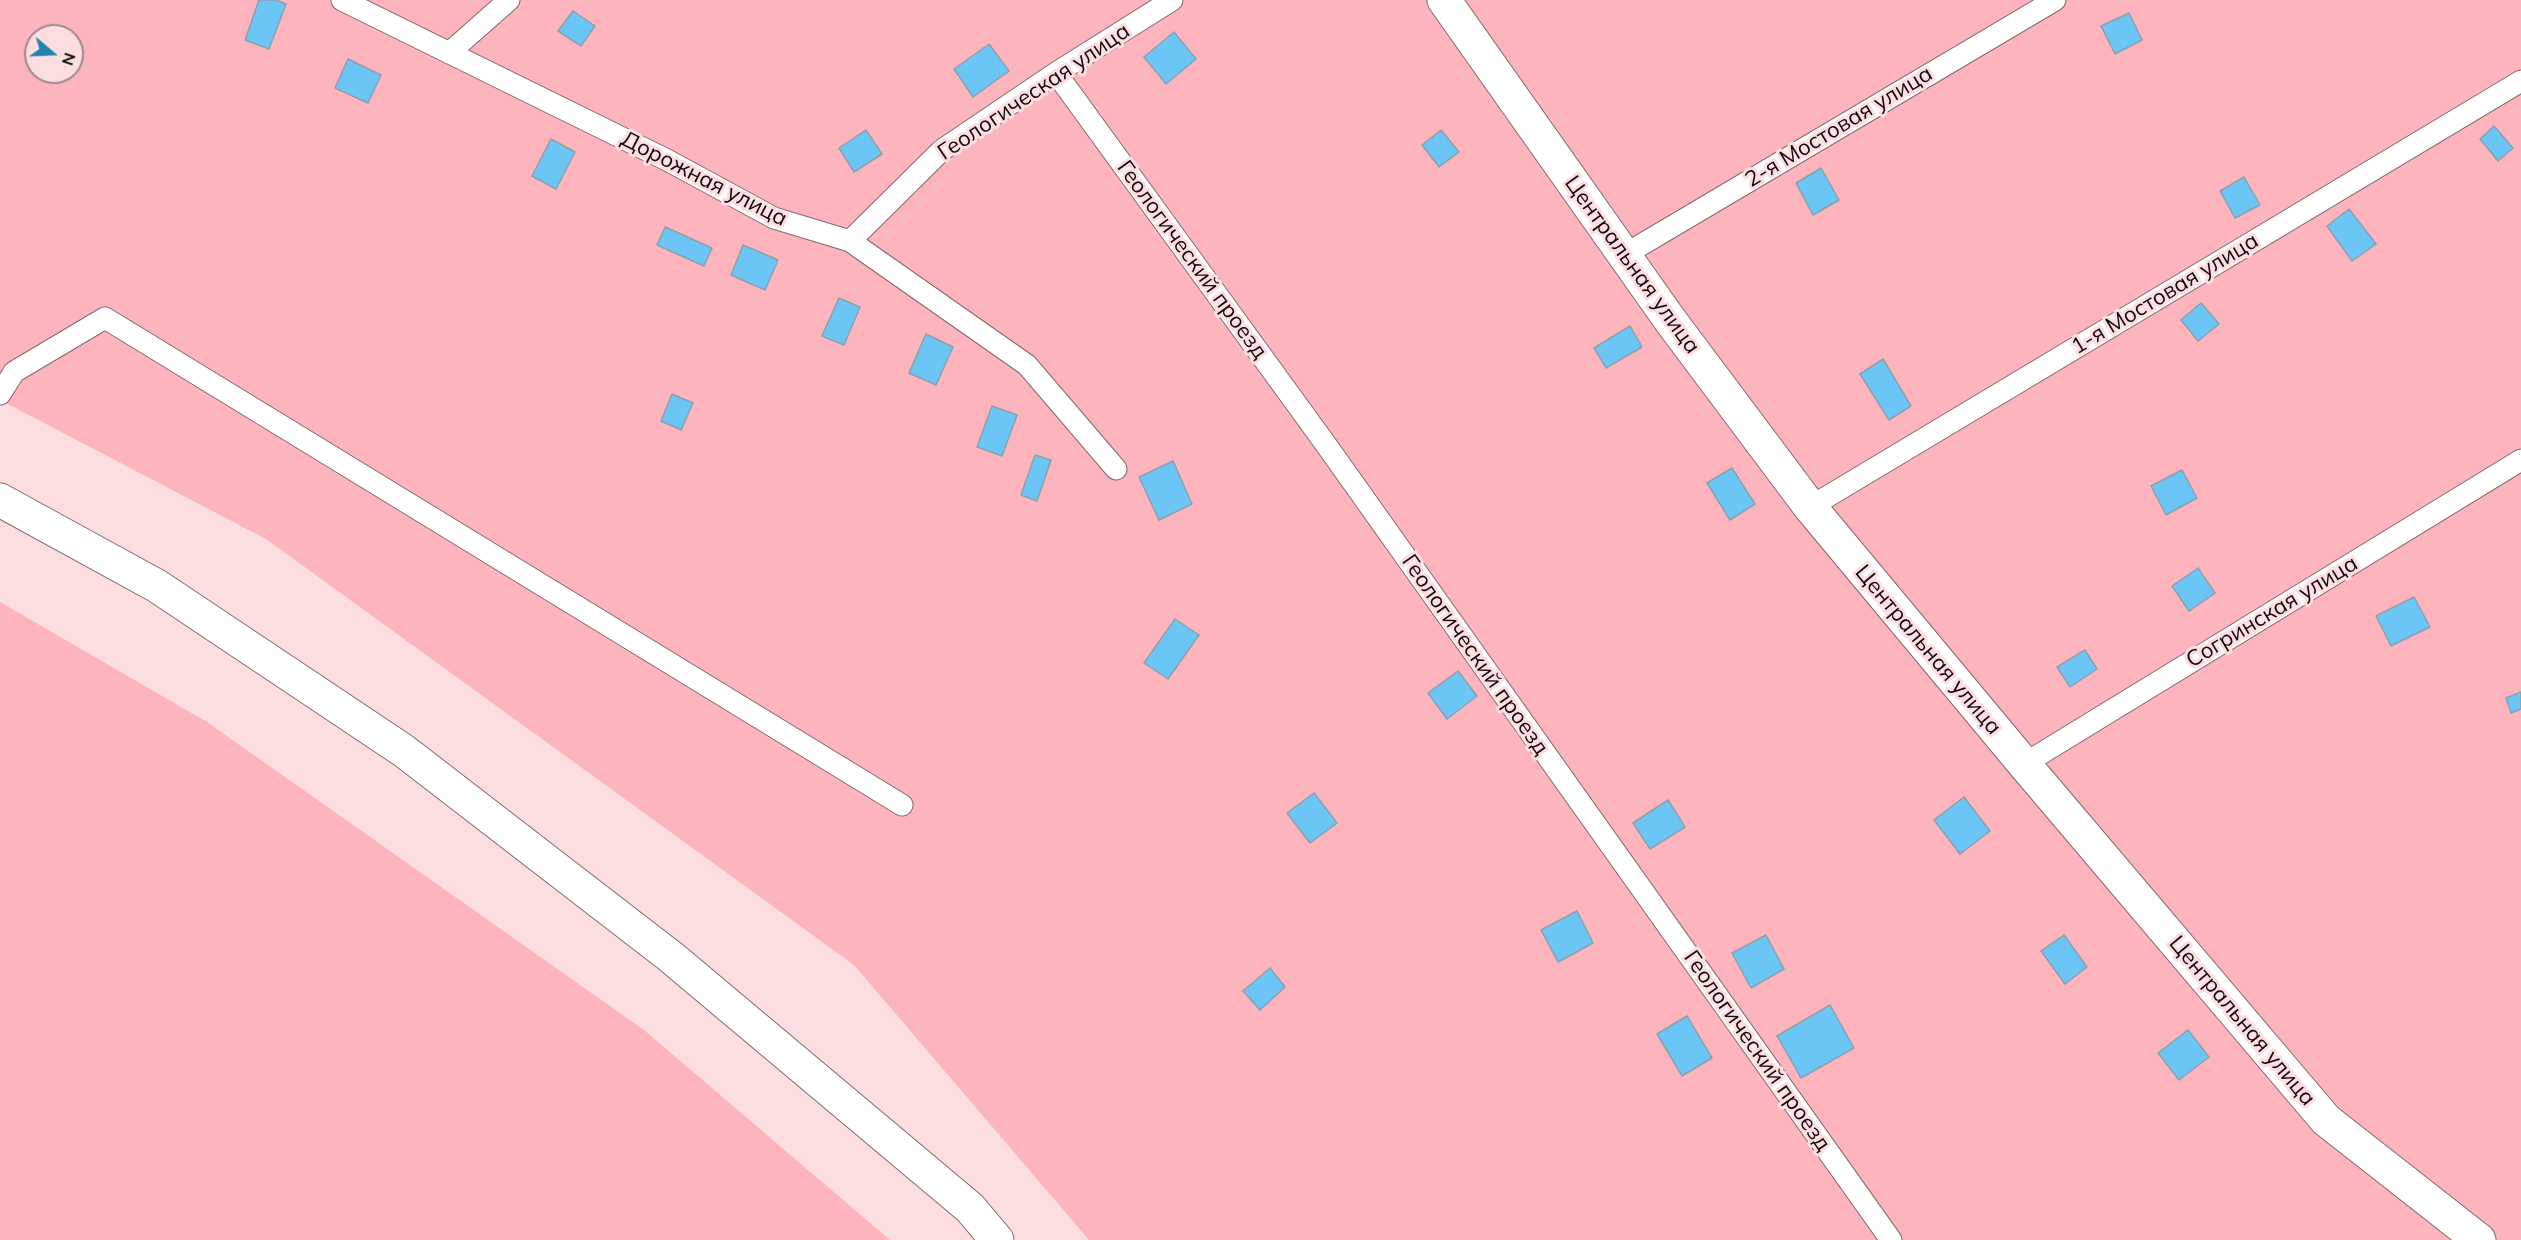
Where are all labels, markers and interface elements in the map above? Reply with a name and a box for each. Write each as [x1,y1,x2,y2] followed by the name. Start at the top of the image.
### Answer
[933,18,1135,166] street label: Геологическая улица
[24,24,84,84] north arrow
[58,50,81,68] text: N
[1741,61,1937,193] street label: 2-я Мостовая улица
[617,126,791,232] street label: Дорожная улица
[1111,156,1273,364] street label: Геологический проезд
[1559,171,1705,359] street label: Центральная улица
[2067,228,2263,360] street label: 1-я Мостовая улица
[1396,550,1554,760] street label: Геологический проезд
[2181,550,2363,674] street label: Согринская улица
[1849,560,2007,740] street label: Центральная улица
[2163,931,2321,1111] street label: Центральная улица
[1678,946,1836,1156] street label: Геологический проезд

